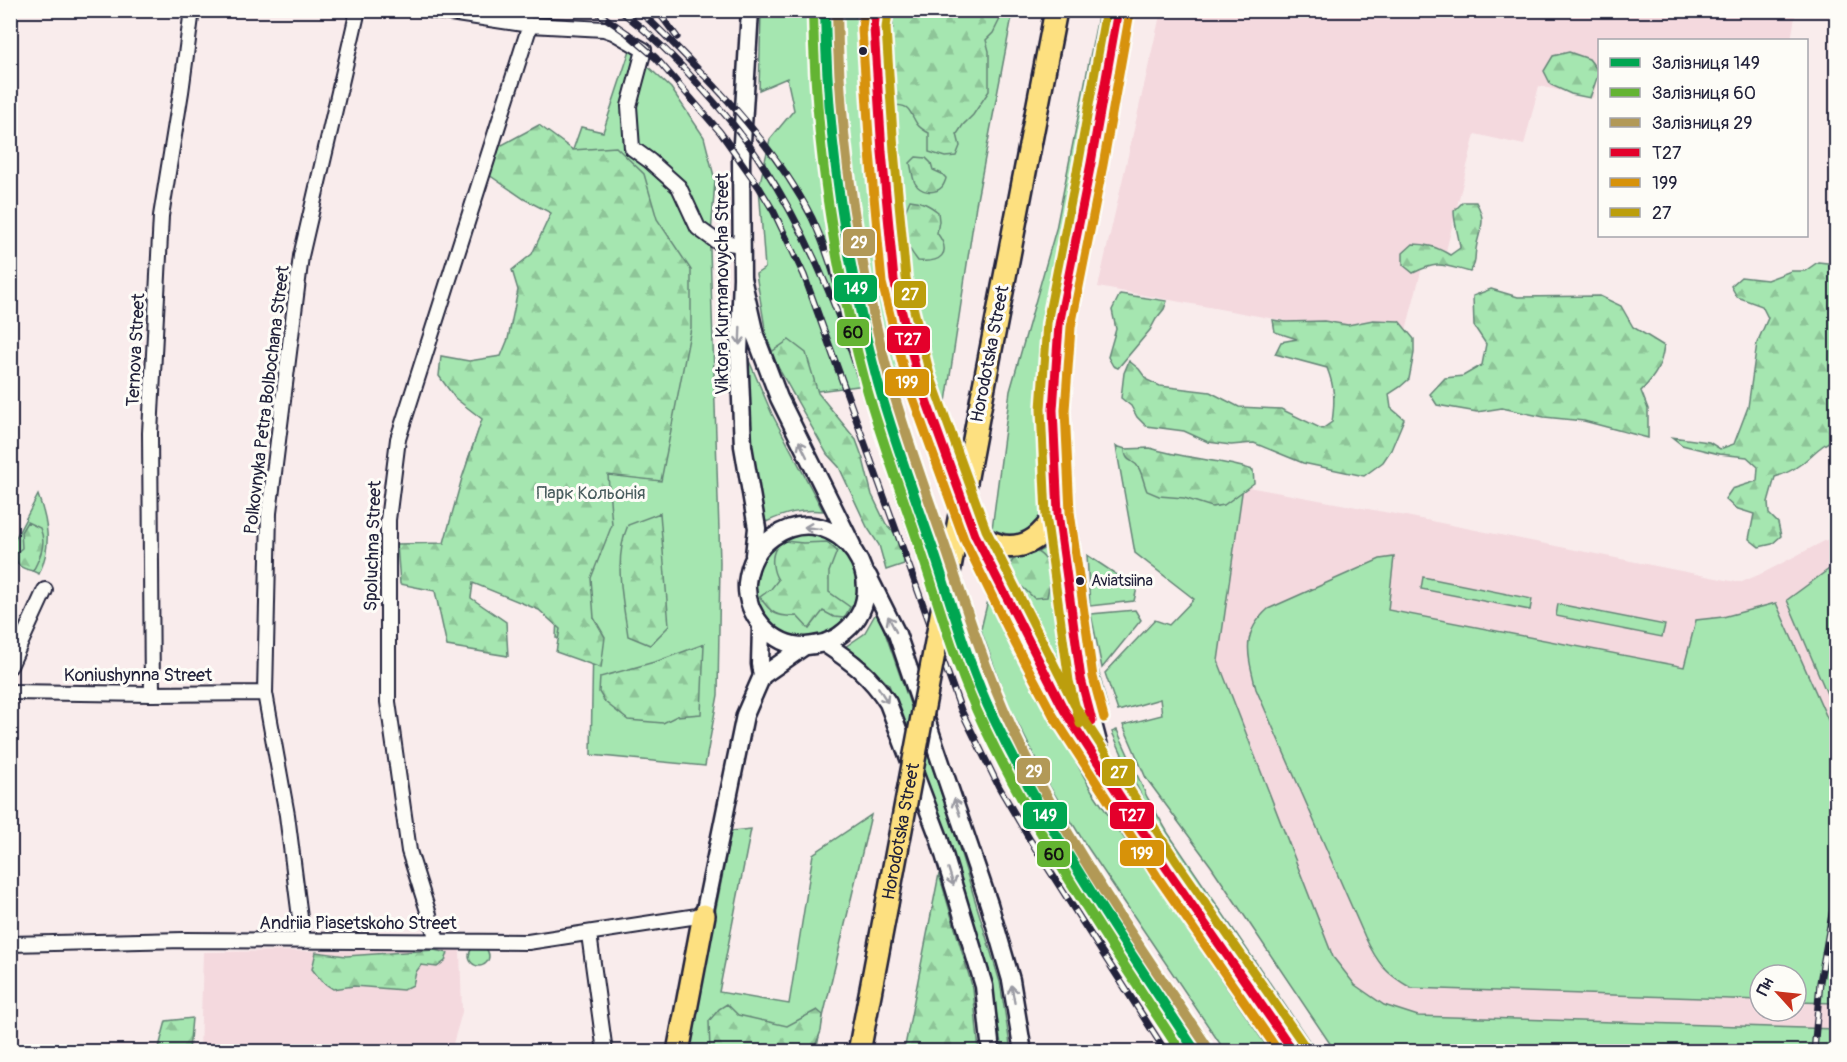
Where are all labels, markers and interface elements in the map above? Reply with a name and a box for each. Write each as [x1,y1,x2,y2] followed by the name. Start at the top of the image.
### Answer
[1598,39,1808,237] legend
[857,45,869,57] unlabelled marker
[1652,52,1760,75] text: Залізниця 149
[1652,82,1756,105] text: Залізниця 60
[1652,112,1753,135] text: Залізниця 29
[1652,142,1682,165] text: Т27
[711,172,734,395] street label: Viktora Kurmanovycha Street
[1652,172,1678,195] text: 199
[1652,202,1672,225] text: 27
[842,228,876,257] line badge: 29
[850,233,868,253] text: 29
[239,264,295,536] street label: Polkovnyka Petra Bolbochana Street
[833,274,878,303] line badge: 149
[844,279,868,299] text: 149
[893,280,927,309] line badge: 27
[965,283,1015,424] street label: Horodotska Street
[901,285,919,305] text: 27
[122,292,150,407] street label: Ternova Street
[836,318,870,347] line badge: 60
[843,323,863,343] text: 60
[886,325,931,354] line badge: Т27
[734,326,745,346] one-way arrow
[894,330,922,350] text: Т27
[884,368,930,397] line badge: 199
[896,373,918,393] text: 199
[797,440,809,458] one-way arrow
[359,479,387,612] street label: Spoluchna Street
[537,482,645,505] park label: Парк Кольонія
[803,522,823,533] one-way arrow
[1091,571,1153,591] place label: Aviatsiina
[1074,575,1086,587] marker: Aviatsiina
[885,615,897,633] one-way arrow
[64,664,213,687] street label: Koniushynna Street
[877,686,889,703] one-way arrow
[1016,757,1051,785] line badge: 29
[1101,758,1136,787] line badge: 27
[877,760,925,902] street label: Horodotska Street
[1025,762,1043,782] text: 29
[1110,763,1128,783] text: 27
[951,798,962,817] one-way arrow
[1022,801,1068,830] line badge: 149
[1109,801,1155,830] line badge: Т27
[1033,806,1057,826] text: 149
[1118,806,1146,826] text: Т27
[1119,839,1165,867] line badge: 199
[1036,840,1071,868] line badge: 60
[1131,844,1153,864] text: 199
[1044,845,1064,865] text: 60
[946,867,957,886] one-way arrow
[259,912,458,935] street label: Andriia Piasetskoho Street
[1748,963,1808,1023] north arrow
[1753,974,1778,999] text: Пн
[1007,984,1018,1004] one-way arrow

